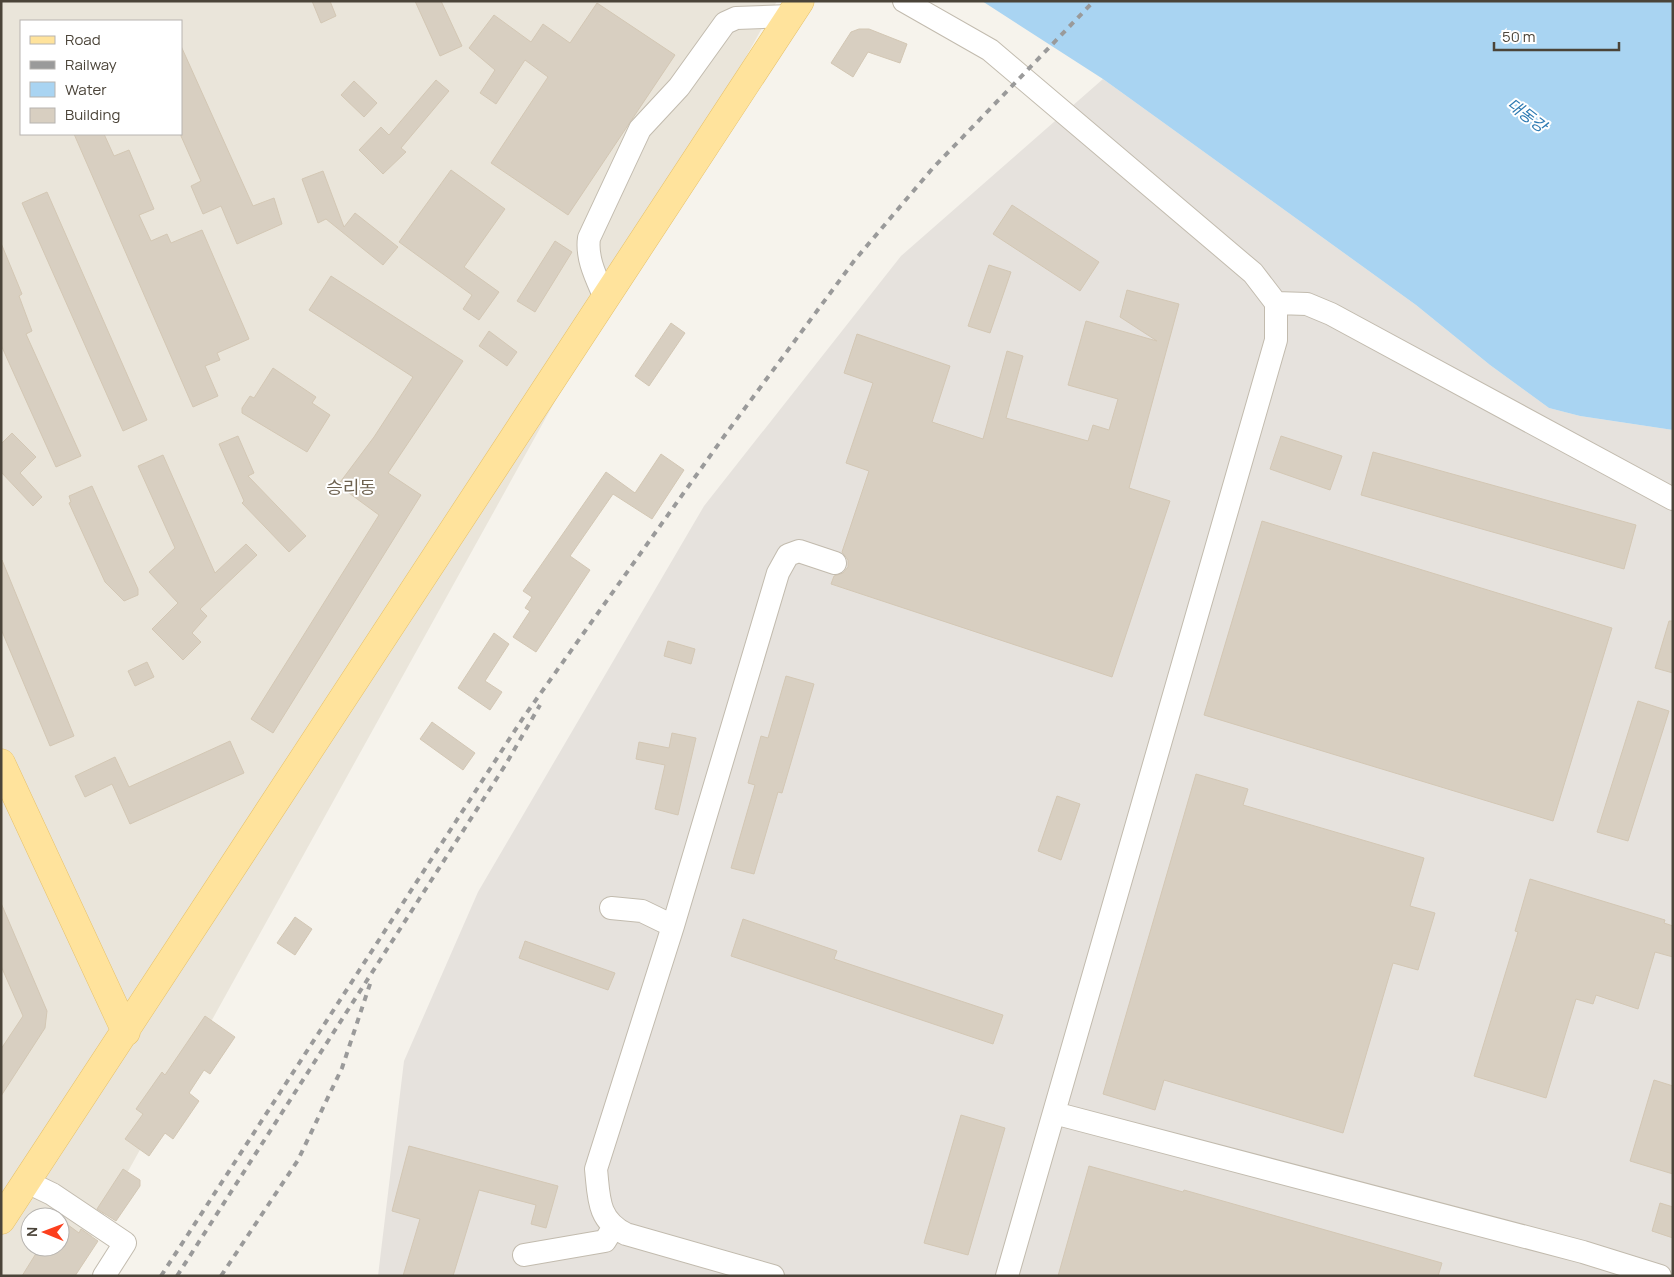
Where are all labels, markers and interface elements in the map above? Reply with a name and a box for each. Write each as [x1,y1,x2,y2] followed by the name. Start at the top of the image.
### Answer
[20,20,182,135] legend
[1494,20,1619,52] scale bar
[1502,26,1536,47] text: 50 m
[65,29,101,50] text: Road
[65,54,117,75] text: Railway
[65,79,107,100] text: Water
[1503,93,1553,138] water label: 대동강
[65,104,120,125] text: Building
[326,475,376,499] district label: 승리동
[20,1207,70,1257] north arrow
[22,1227,41,1237] text: N

